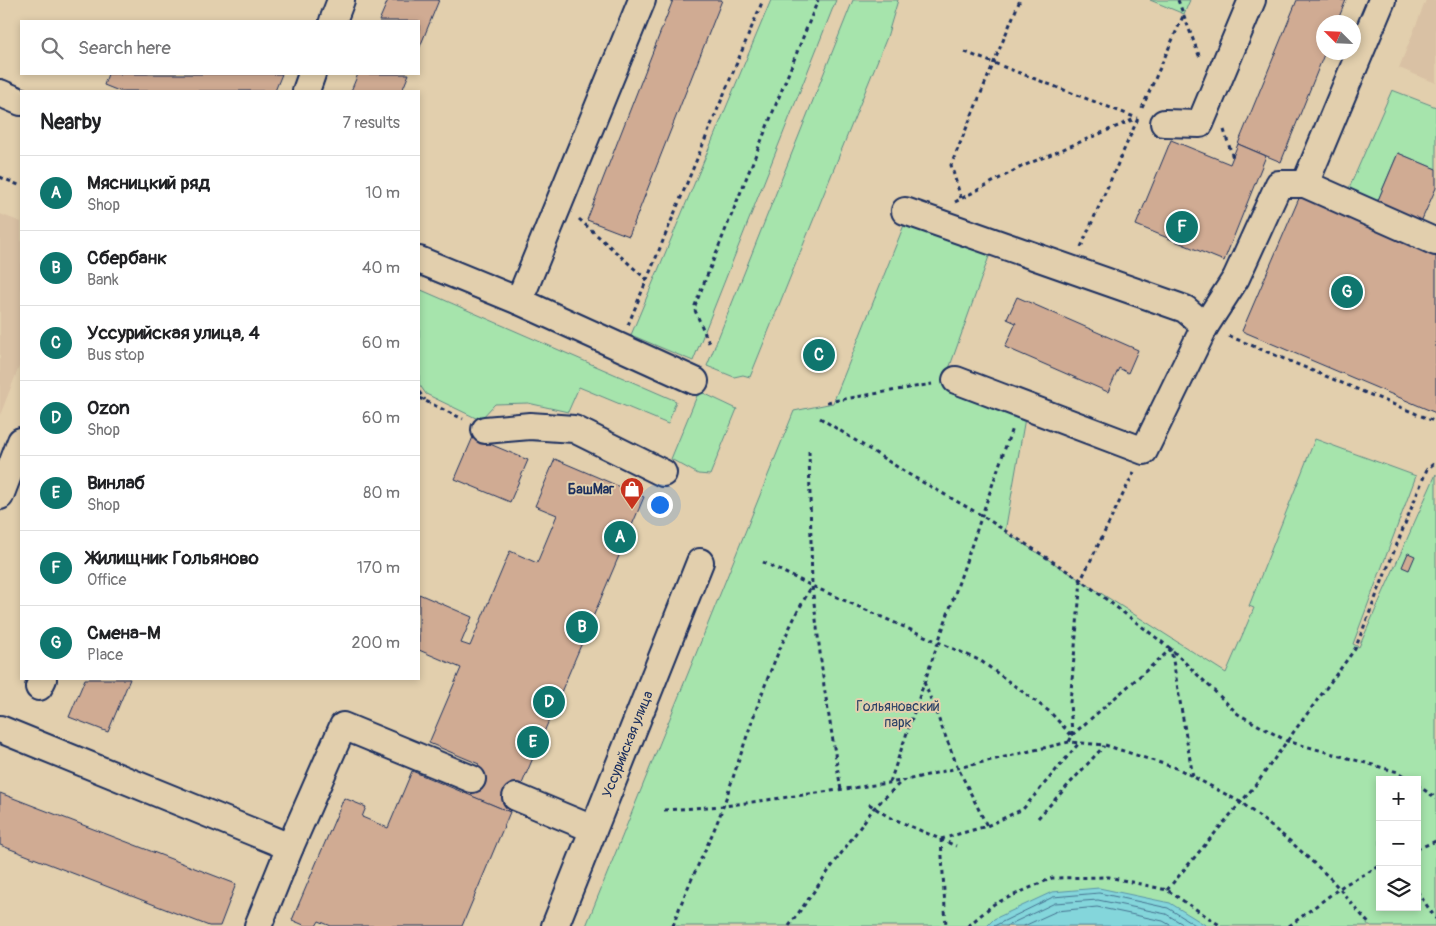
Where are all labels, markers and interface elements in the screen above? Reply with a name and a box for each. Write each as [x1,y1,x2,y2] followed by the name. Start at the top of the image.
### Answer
[1316,15,1361,60] north arrow
[20,20,420,75] search box
[38,34,66,62] icon: search
[78,36,171,60] text: Search here
[40,109,101,136] text: Nearby
[342,113,400,133] text: 7 results
[87,171,210,195] text: Мясницкий ряд
[51,183,61,203] text: A
[365,183,400,203] text: 10 m
[87,195,120,215] text: Shop
[1166,208,1198,246] pin: F
[87,246,167,270] text: Сбербанк
[51,258,61,278] text: B
[362,258,400,278] text: 40 m
[87,270,119,290] text: Bank
[1331,273,1363,311] pin: G
[87,321,260,345] text: Уссурийская улица, 4
[51,333,61,353] text: C
[362,333,400,353] text: 60 m
[803,336,835,374] pin: C
[87,345,145,365] text: Bus stop
[87,396,130,420] text: Ozon
[51,408,61,428] text: D
[362,408,400,428] text: 60 m
[87,420,120,440] text: Shop
[87,471,145,495] text: Винлаб
[619,476,645,510] shop icon: БашМаг
[568,481,614,498] place label: БашМаг
[52,483,60,503] text: E
[363,483,400,503] text: 80 m
[647,492,673,518] your location
[87,495,120,515] text: Shop
[604,518,636,556] pin: A
[87,546,259,570] text: Жилищник Гольяново
[51,558,61,578] text: F
[357,558,400,578] text: 170 m
[87,570,127,590] text: Office
[566,608,598,646] pin: B
[87,621,161,645] text: Смена-М
[51,633,61,653] text: G
[352,633,400,653] text: 200 m
[87,645,123,665] text: Place
[533,683,565,721] pin: D
[598,688,657,800] street label: Уссурийская улица
[856,698,940,731] park label: Гольяновcкий парк
[517,723,549,761] pin: E
[1376,776,1421,911] map controls
[1376,776,1421,821] button: +
[1376,821,1421,866] button: −
[1376,866,1421,911] button: layers

